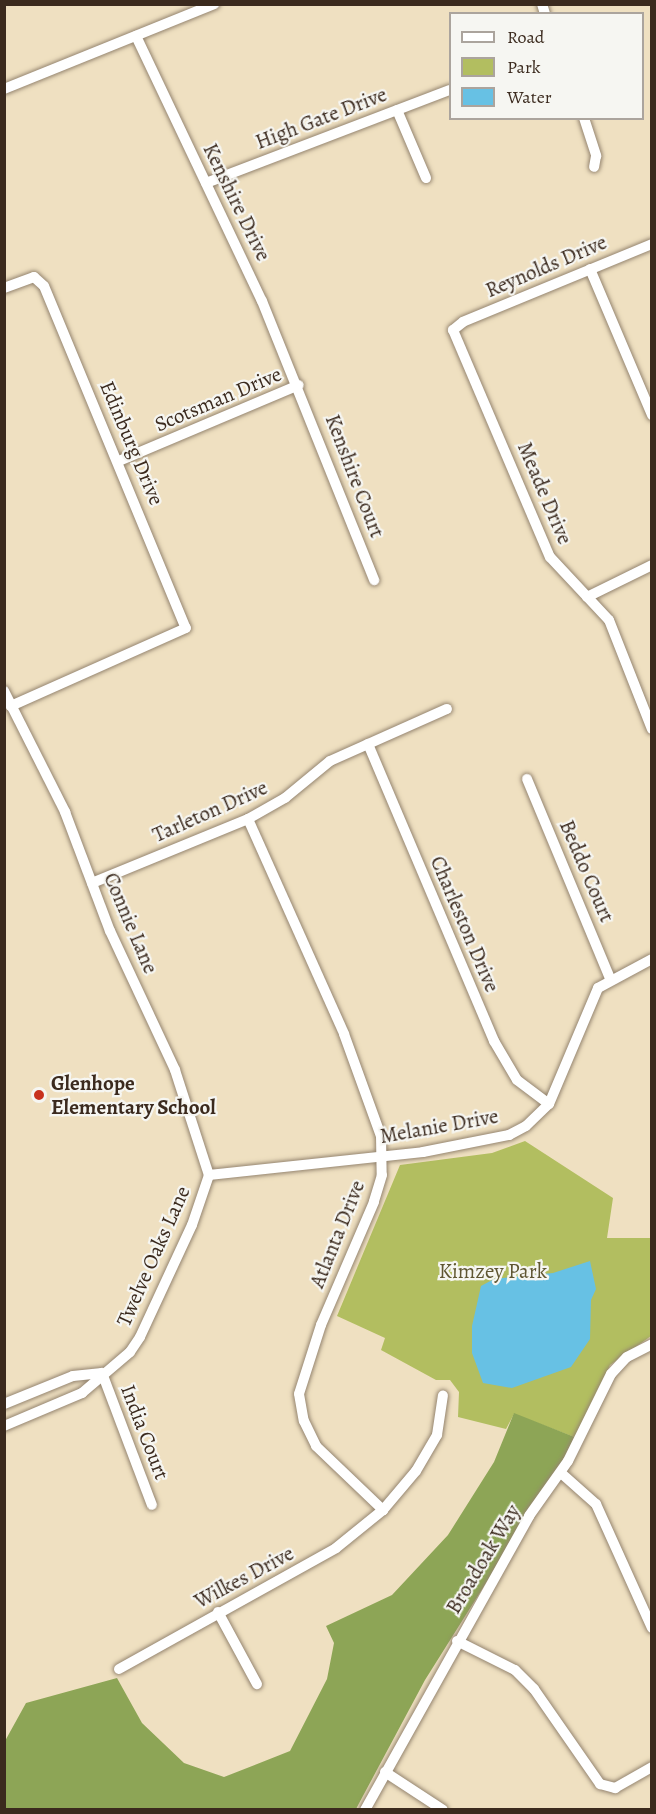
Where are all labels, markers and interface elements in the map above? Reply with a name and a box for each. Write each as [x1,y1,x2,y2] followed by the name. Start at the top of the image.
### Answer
[449,12,644,120] legend
[507,25,544,49] text: Road
[507,55,541,79] text: Park
[252,81,390,155] street label: High Gate Drive
[507,85,552,109] text: Water
[198,139,276,265] street label: Kenshire Drive
[482,229,610,303] street label: Reynolds Drive
[151,361,285,437] street label: Scotsman Drive
[95,377,169,509] street label: Edinburg Drive
[320,411,390,541] street label: Kenshire Court
[512,438,578,548] street label: Meade Drive
[149,774,271,848] street label: Tarleton Drive
[554,816,620,926] street label: Beddo Court
[425,852,505,996] street label: Charleston Drive
[98,869,164,977] street label: Connie Lane
[51,1070,216,1120] place label: Glenhope Elementary School
[32,1088,46,1102] marker: Glenhope Elementary School
[378,1103,500,1149] street label: Melanie Drive
[304,1177,370,1291] street label: Atlanta Drive
[111,1182,195,1330] street label: Twelve Oaks Lane
[439,1258,547,1284] park label: Kimzey Park
[115,1381,175,1483] street label: India Court
[440,1500,526,1618] street label: Broadoak Way
[190,1540,298,1614] street label: Wilkes Drive

